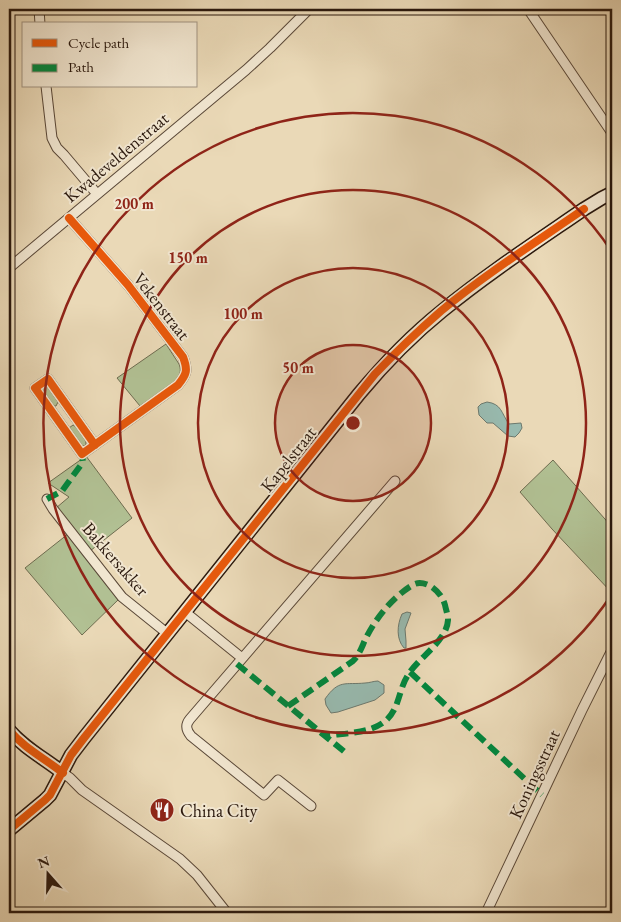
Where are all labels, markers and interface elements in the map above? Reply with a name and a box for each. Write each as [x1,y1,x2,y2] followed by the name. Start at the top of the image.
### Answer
[22,22,198,88] legend
[68,33,130,52] text: Cycle path
[68,57,94,76] text: Path
[59,106,173,207] street label: Kwadeveldenstraat
[114,194,154,213] text: 200 m
[168,248,208,267] text: 150 m
[128,267,196,345] street label: Vekenstraat
[223,304,263,323] text: 100 m
[282,358,314,377] text: 50 m
[344,414,362,432] centre of rings
[255,421,321,497] street label: Kapelstraat
[78,517,154,601] street label: Bakkersakker
[503,725,565,822] street label: Koningsstraat
[149,797,175,823] restaurant icon: China City
[180,799,258,822] place label: China City
[22,850,72,900] north arrow
[35,851,53,872] text: N

